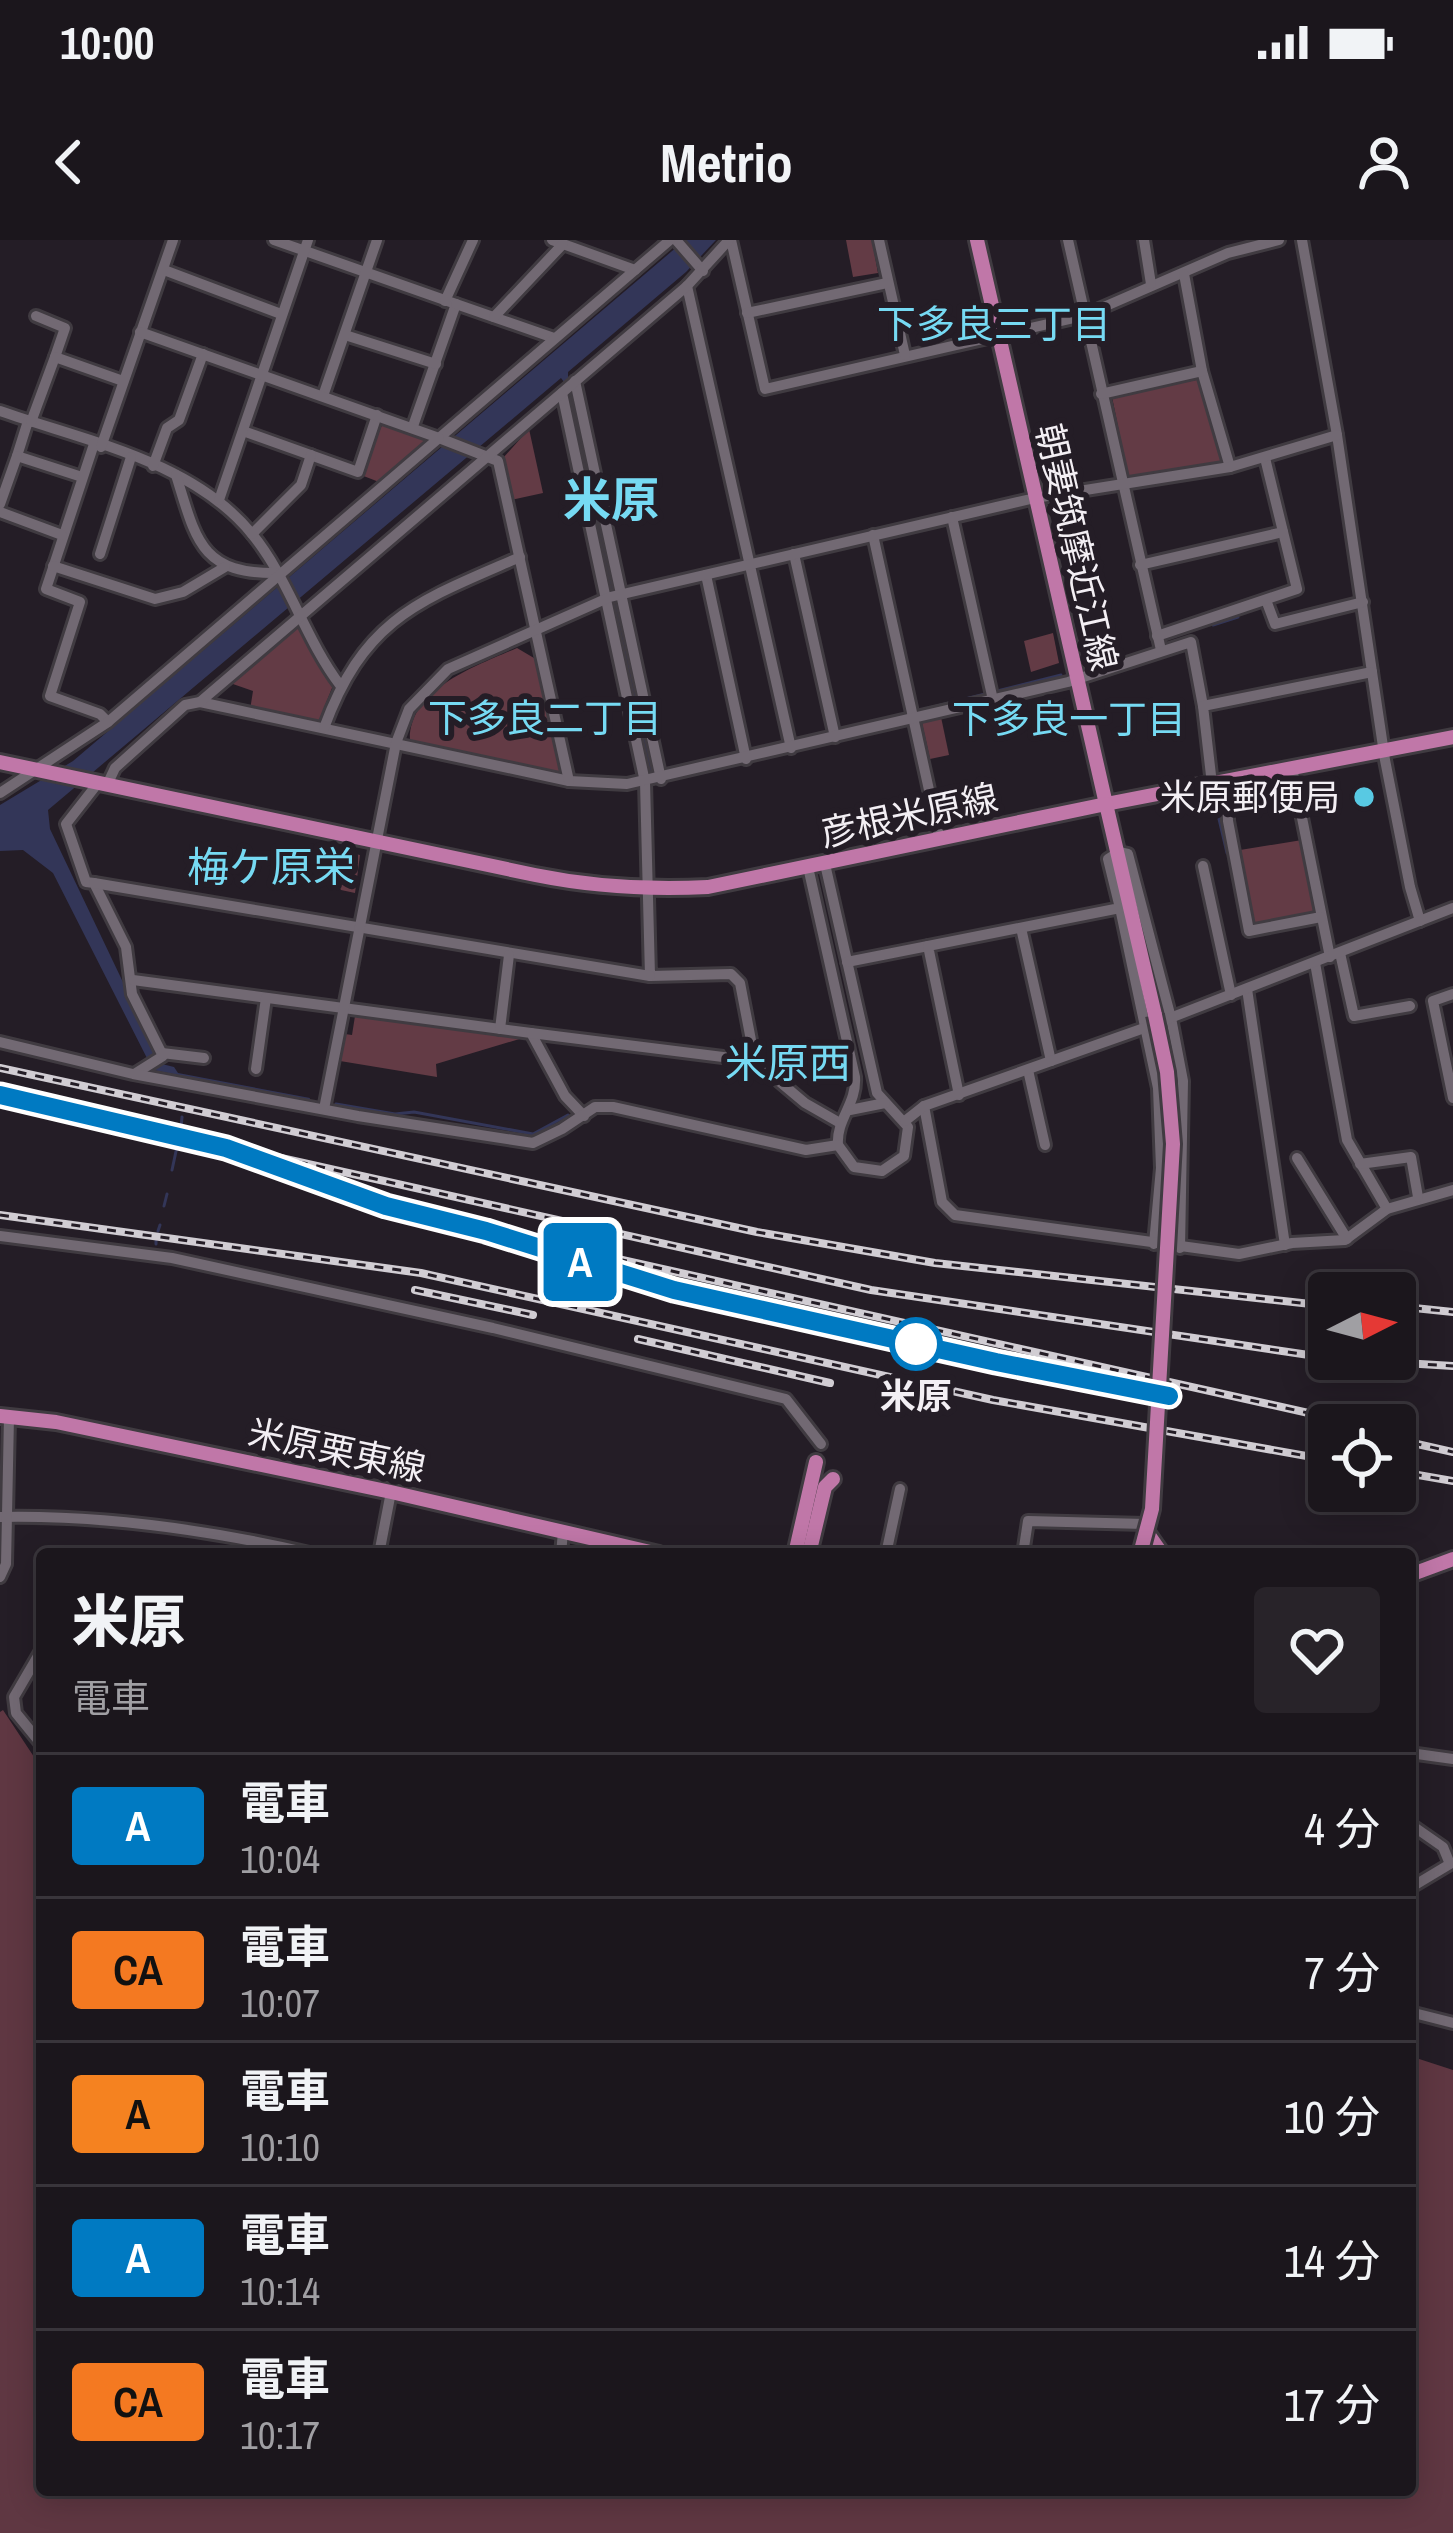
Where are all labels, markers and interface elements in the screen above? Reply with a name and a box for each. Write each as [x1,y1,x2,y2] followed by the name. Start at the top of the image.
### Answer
[60,12,154,73] text: 10:00
[660,126,793,199] text: Metrio
[36,129,102,195] icon: back
[1351,129,1417,195] icon: person
[877,298,1111,350] district label: 下多良三丁目
[1025,419,1129,675] street label: 朝妻筑摩近江線
[563,467,659,532] district label: 米原
[428,692,662,744] district label: 下多良二丁目
[952,693,1186,745] district label: 下多良一丁目
[816,773,1002,857] street label: 彦根米原線
[1160,773,1340,821] place label: 米原郵便局
[1351,784,1377,810] marker: 米原郵便局
[187,839,355,895] district label: 梅ケ原栄
[725,1035,851,1091] district label: 米原西
[541,1223,619,1301] line badge: A
[568,1234,592,1290] text: A
[1308,1272,1416,1380] north arrow
[1308,1272,1416,1512] map controls
[891,1319,941,1369] marker: 米原
[880,1372,952,1420] place label: 米原
[1308,1404,1416,1512] button: locate
[244,1408,430,1492] street label: 米原栗東線
[72,1583,186,1660] text: 米原
[1254,1587,1380,1713] button: heart
[72,1672,150,1724] text: 電車
[240,1772,330,1833] text: 電車
[126,1798,150,1854] text: A
[1304,1798,1380,1859] text: 4 分
[240,1833,320,1885] text: 10:04
[240,1916,330,1977] text: 電車
[113,1942,163,1998] text: CA
[1304,1942,1380,2003] text: 7 分
[240,1977,320,2029] text: 10:07
[240,2060,330,2121] text: 電車
[126,2086,150,2142] text: A
[1284,2086,1380,2147] text: 10 分
[240,2121,320,2173] text: 10:10
[240,2204,330,2265] text: 電車
[126,2230,150,2286] text: A
[1284,2230,1380,2291] text: 14 分
[240,2265,320,2317] text: 10:14
[240,2348,330,2409] text: 電車
[113,2374,163,2430] text: CA
[1284,2374,1380,2435] text: 17 分
[240,2409,320,2461] text: 10:17

